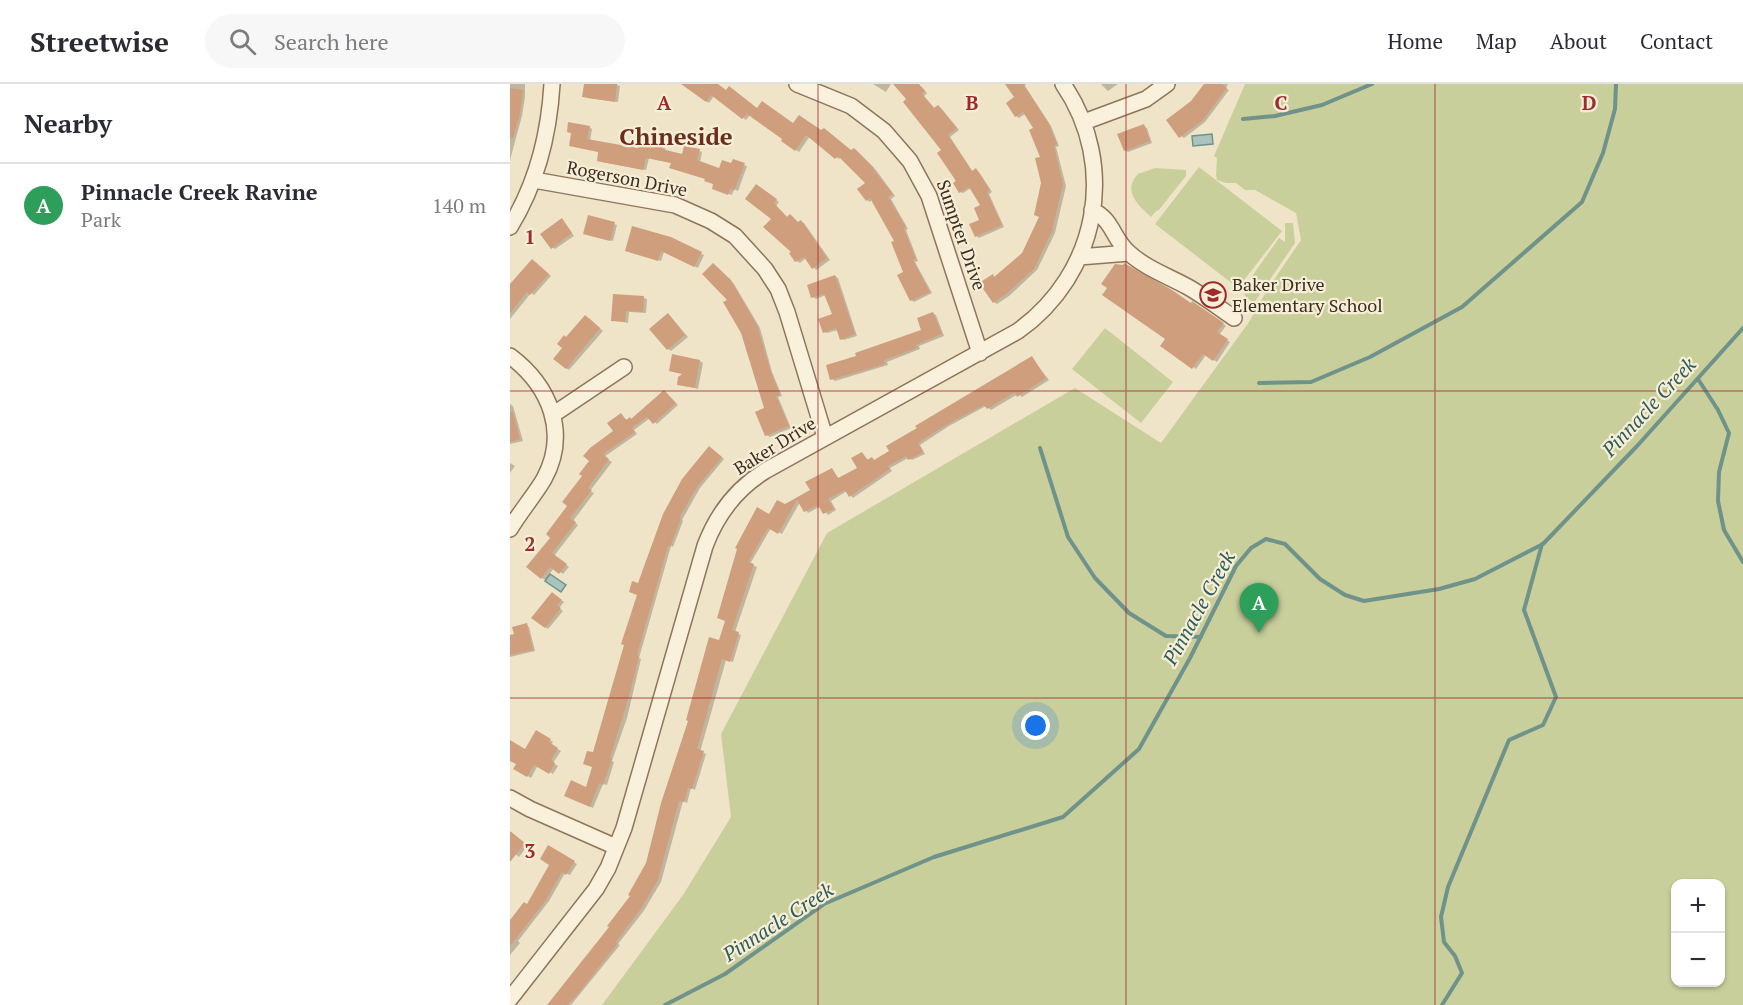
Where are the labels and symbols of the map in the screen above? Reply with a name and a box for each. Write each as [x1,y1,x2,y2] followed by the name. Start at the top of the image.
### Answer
[657,89,672,116] text: A
[966,89,979,116] text: B
[1274,89,1288,116] text: C
[1582,89,1596,116] text: D
[619,120,733,152] district label: Chineside
[565,155,689,201] street label: Rogerson Drive
[932,176,992,293] street label: Sumpter Drive
[524,223,536,250] text: 1
[1232,272,1383,317] place label: Baker Drive Elementary School
[1198,280,1228,310] school or university icon: Baker Drive Elementary School
[1595,351,1702,463] water label: Pinnacle Creek
[729,410,820,480] street label: Baker Drive
[524,530,536,557] text: 2
[1156,546,1241,670] water label: Pinnacle Creek
[1240,584,1278,633] pin: A
[1021,711,1050,740] your location
[524,837,536,864] text: 3
[717,876,838,968] water label: Pinnacle Creek

